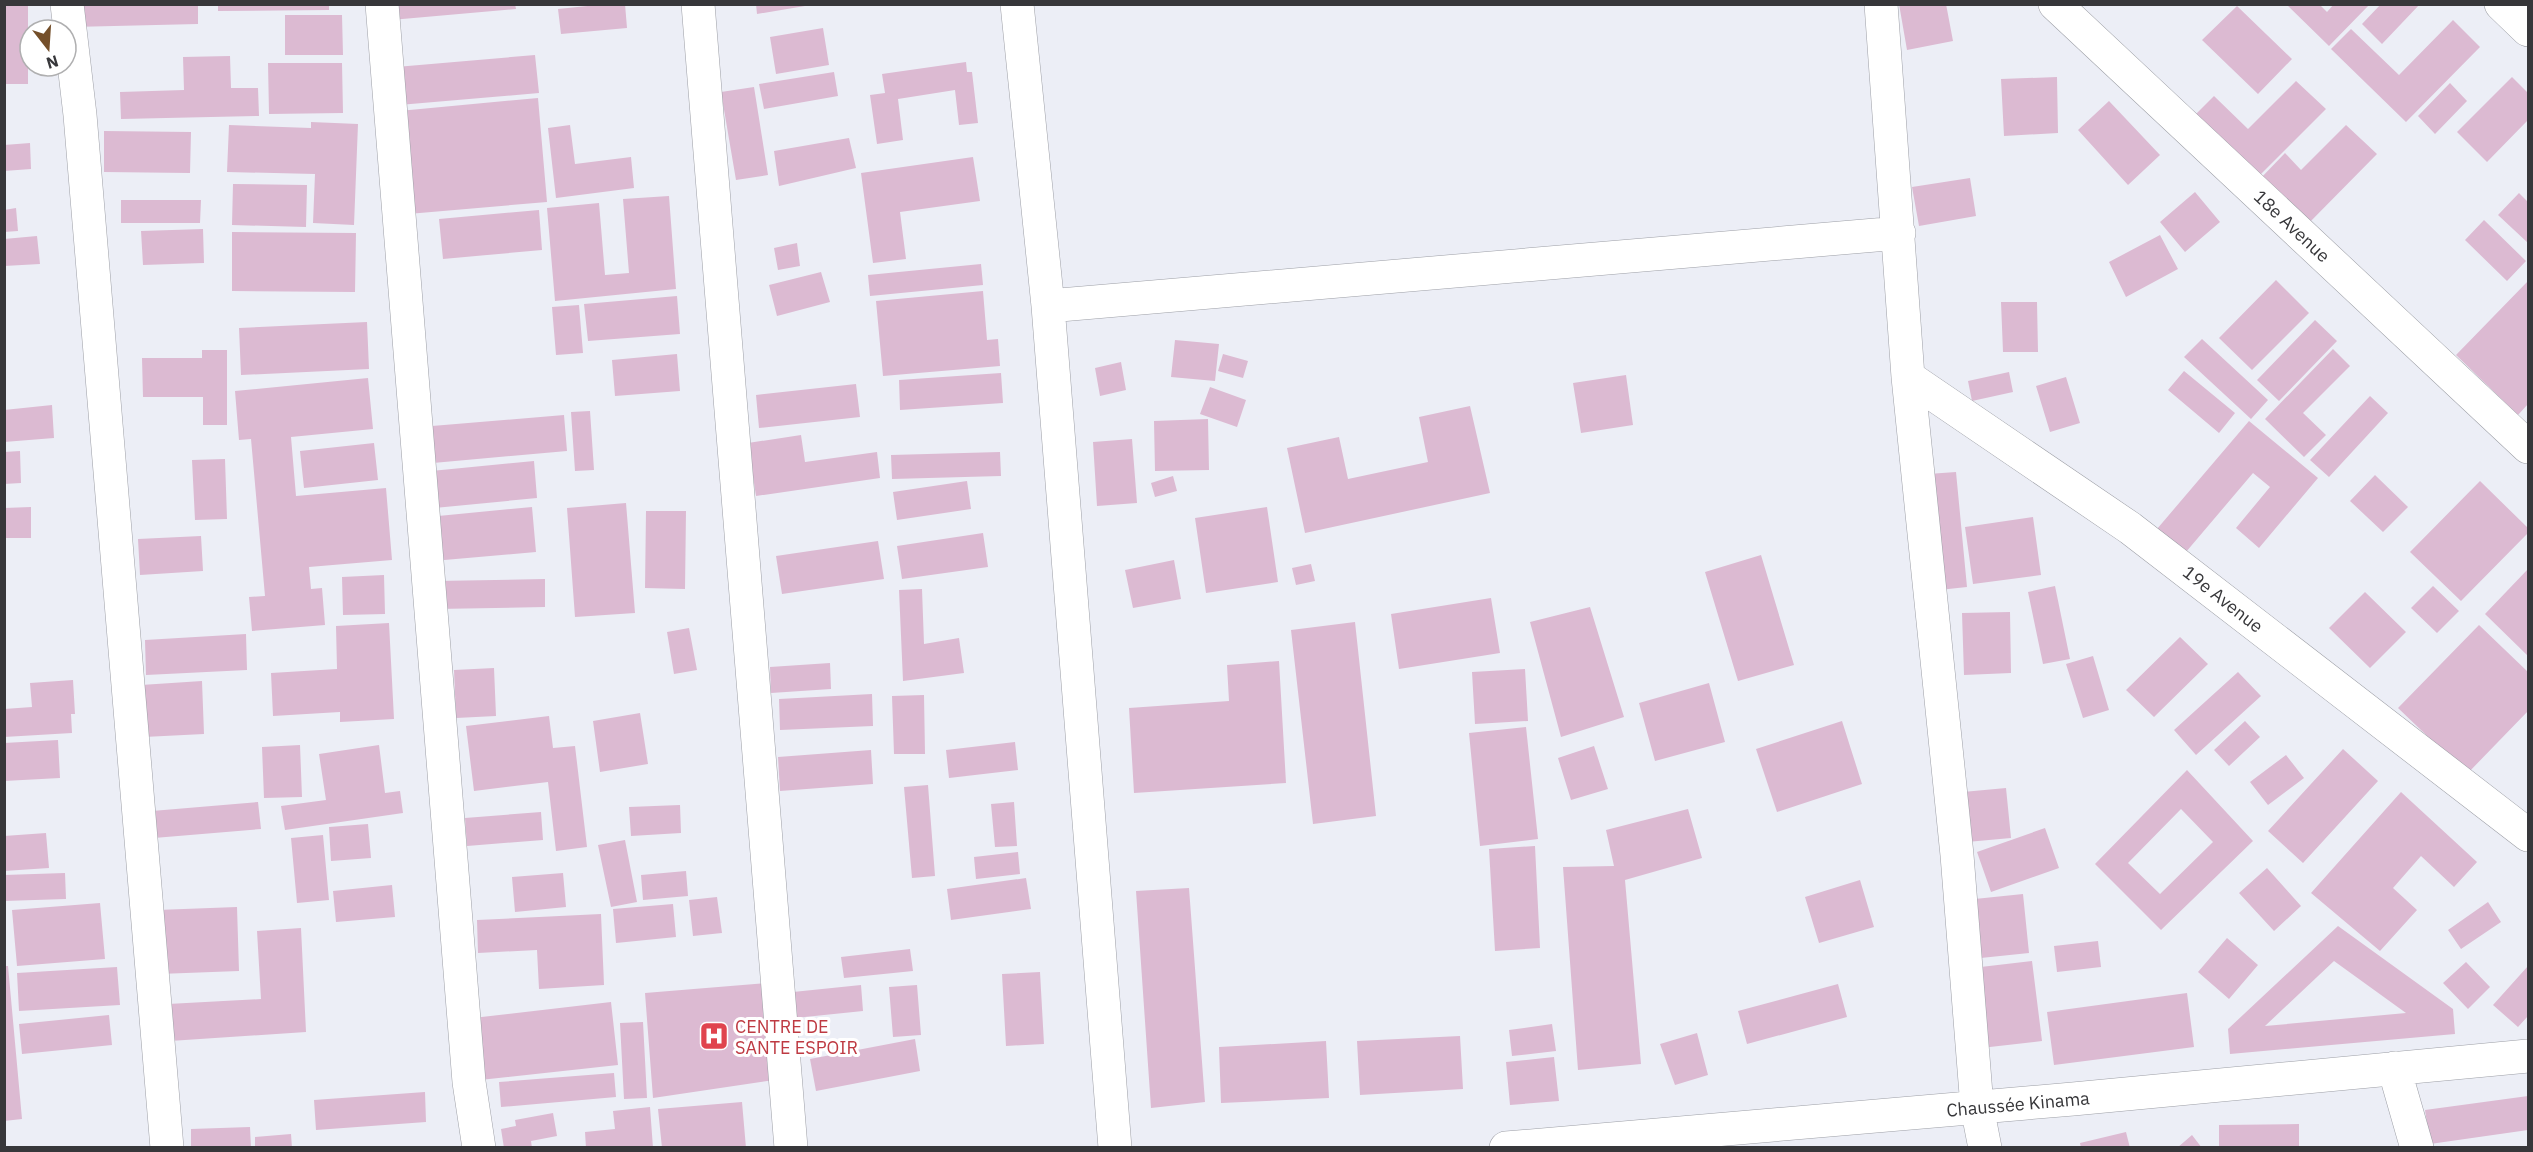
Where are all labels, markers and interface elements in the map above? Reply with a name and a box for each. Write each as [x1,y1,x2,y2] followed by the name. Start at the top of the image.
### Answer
[18,18,78,78] north arrow
[44,51,61,74] text: N
[2249,185,2335,267] street label: 18e Avenue
[2178,560,2268,638] street label: 19e Avenue
[735,1015,858,1059] place label: CENTRE DE SANTE ESPOIR
[698,1020,730,1052] hospital icon: CENTRE DE SANTE ESPOIR
[1945,1086,2091,1122] street label: Chaussée Kinama

